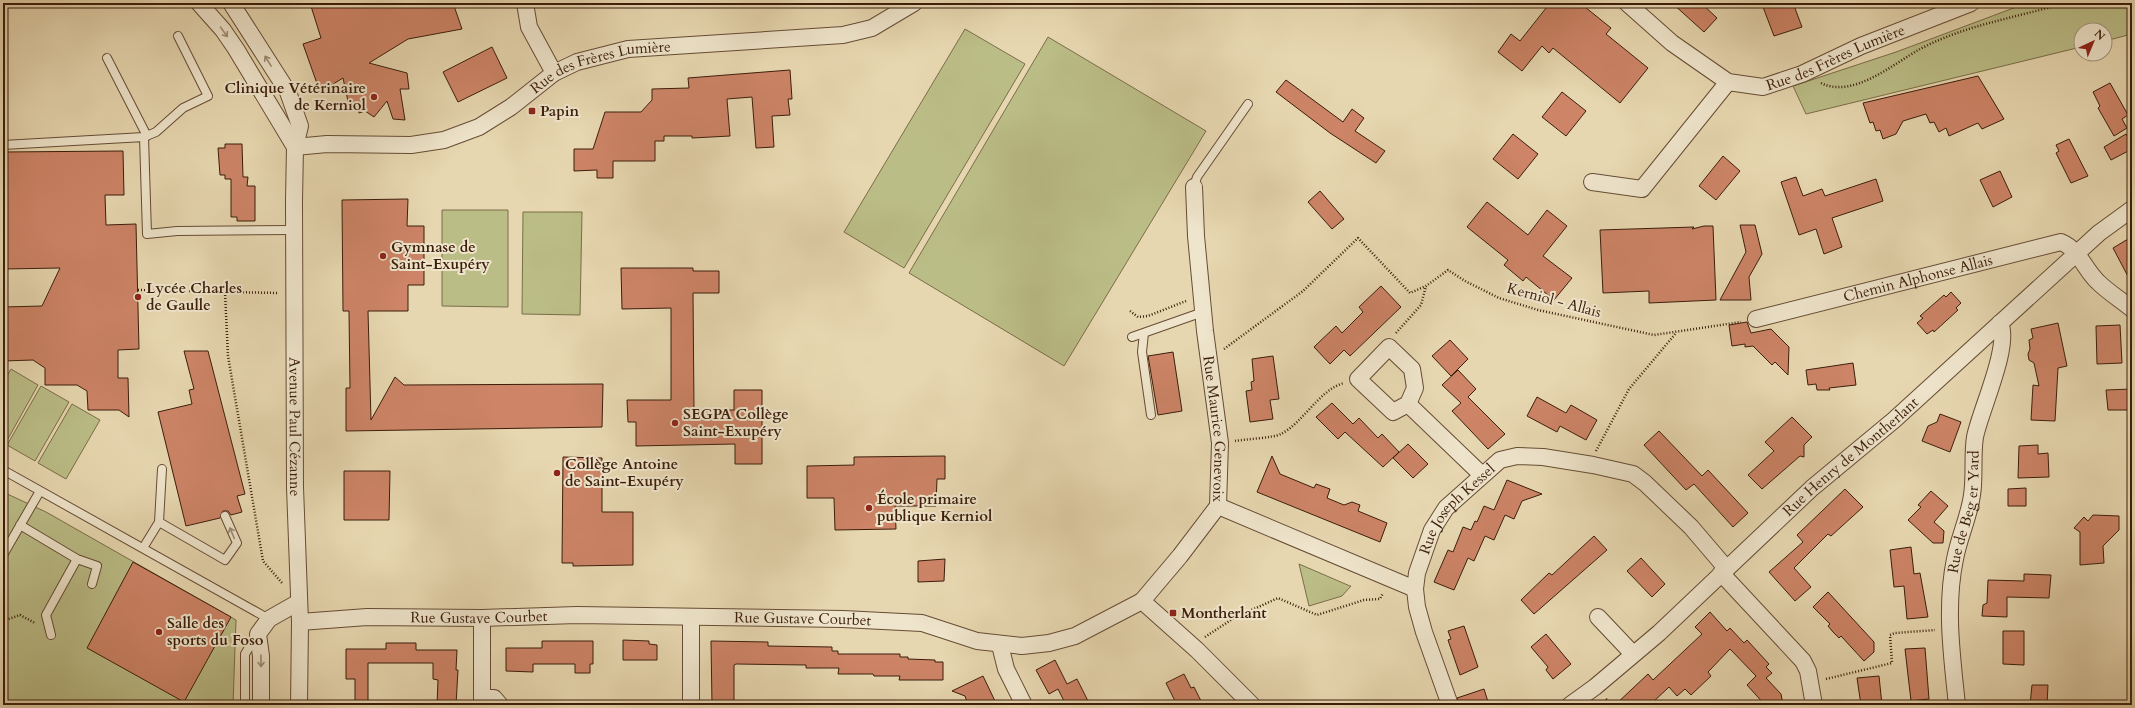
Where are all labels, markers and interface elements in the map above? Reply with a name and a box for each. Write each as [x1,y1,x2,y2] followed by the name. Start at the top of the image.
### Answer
[1763,20,1908,95] street label: Rue des Frères Lumière
[2073,22,2113,62] north arrow
[2091,26,2109,44] text: N
[220,27,229,38] one-way arrow
[526,36,672,98] street label: Rue des Frères Lumière
[264,56,272,67] one-way arrow
[224,78,367,115] place label: Clinique Vétérinaire de Kerniol
[369,92,379,102] marker: Clinique Vétérinaire de Kerniol
[540,101,580,121] place label: Papin
[527,106,537,116] marker: Papin
[391,237,490,274] place label: Gymnase de Saint-Exupéry
[1841,250,1995,307] street label: Chemin Alphonse Allais
[378,251,388,261] marker: Gymnase de Saint-Exupéry
[146,278,242,315] place label: Lycée Charles de Gaulle
[1505,278,1603,322] street label: Kerniol - Allais
[133,292,143,302] marker: Lycée Charles de Gaulle
[1198,354,1230,503] street label: Rue Maurice Genevoix
[285,357,305,497] street label: Avenue Paul Cézanne
[1778,392,1923,521] street label: Rue Henry de Montherlant
[683,404,789,441] place label: SEGPA Collège Saint-Exupéry
[670,418,680,428] marker: SEGPA Collège Saint-Exupéry
[1943,450,1984,575] street label: Rue de Beg er Yard
[565,454,684,491] place label: Collège Antoine de Saint-Exupéry
[1414,459,1499,557] street label: Rue Joseph Kessel
[552,468,562,478] marker: Collège Antoine de Saint-Exupéry
[877,489,993,526] place label: École primaire publique Kerniol
[864,503,874,513] marker: École primaire publique Kerniol
[228,527,236,539] one-way arrow
[1181,603,1267,623] place label: Montherlant
[410,606,548,628] street label: Rue Gustave Courbet
[734,607,872,630] street label: Rue Gustave Courbet
[1168,608,1178,618] marker: Montherlant
[167,613,264,650] place label: Salle des sports du Foso
[154,627,164,637] marker: Salle des sports du Foso
[257,654,265,667] one-way arrow

